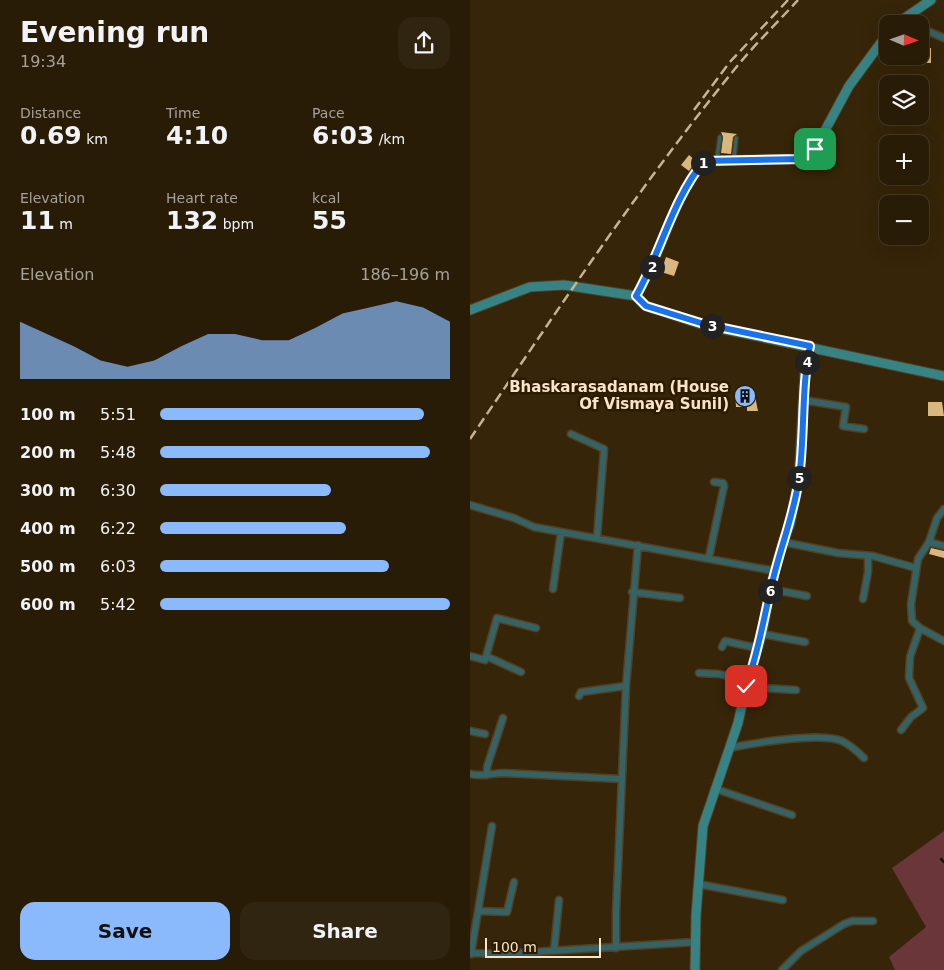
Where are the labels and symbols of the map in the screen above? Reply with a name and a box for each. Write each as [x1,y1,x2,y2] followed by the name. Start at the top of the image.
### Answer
[879,15,929,65] north arrow
[794,128,836,170] pin
[690,150,716,176] pin: 1
[640,254,664,280] pin: 2
[700,314,724,338] pin: 3
[794,350,820,374] pin: 4
[509,378,729,413] place label: Bhaskarasadanam (House Of Vismaya Sunil)
[733,384,757,408] building icon: Bhaskarasadanam (House Of Vismaya Sunil)
[786,466,812,490] pin: 5
[758,578,782,604] pin: 6
[725,665,767,707] pin
[485,935,601,958] scale bar

